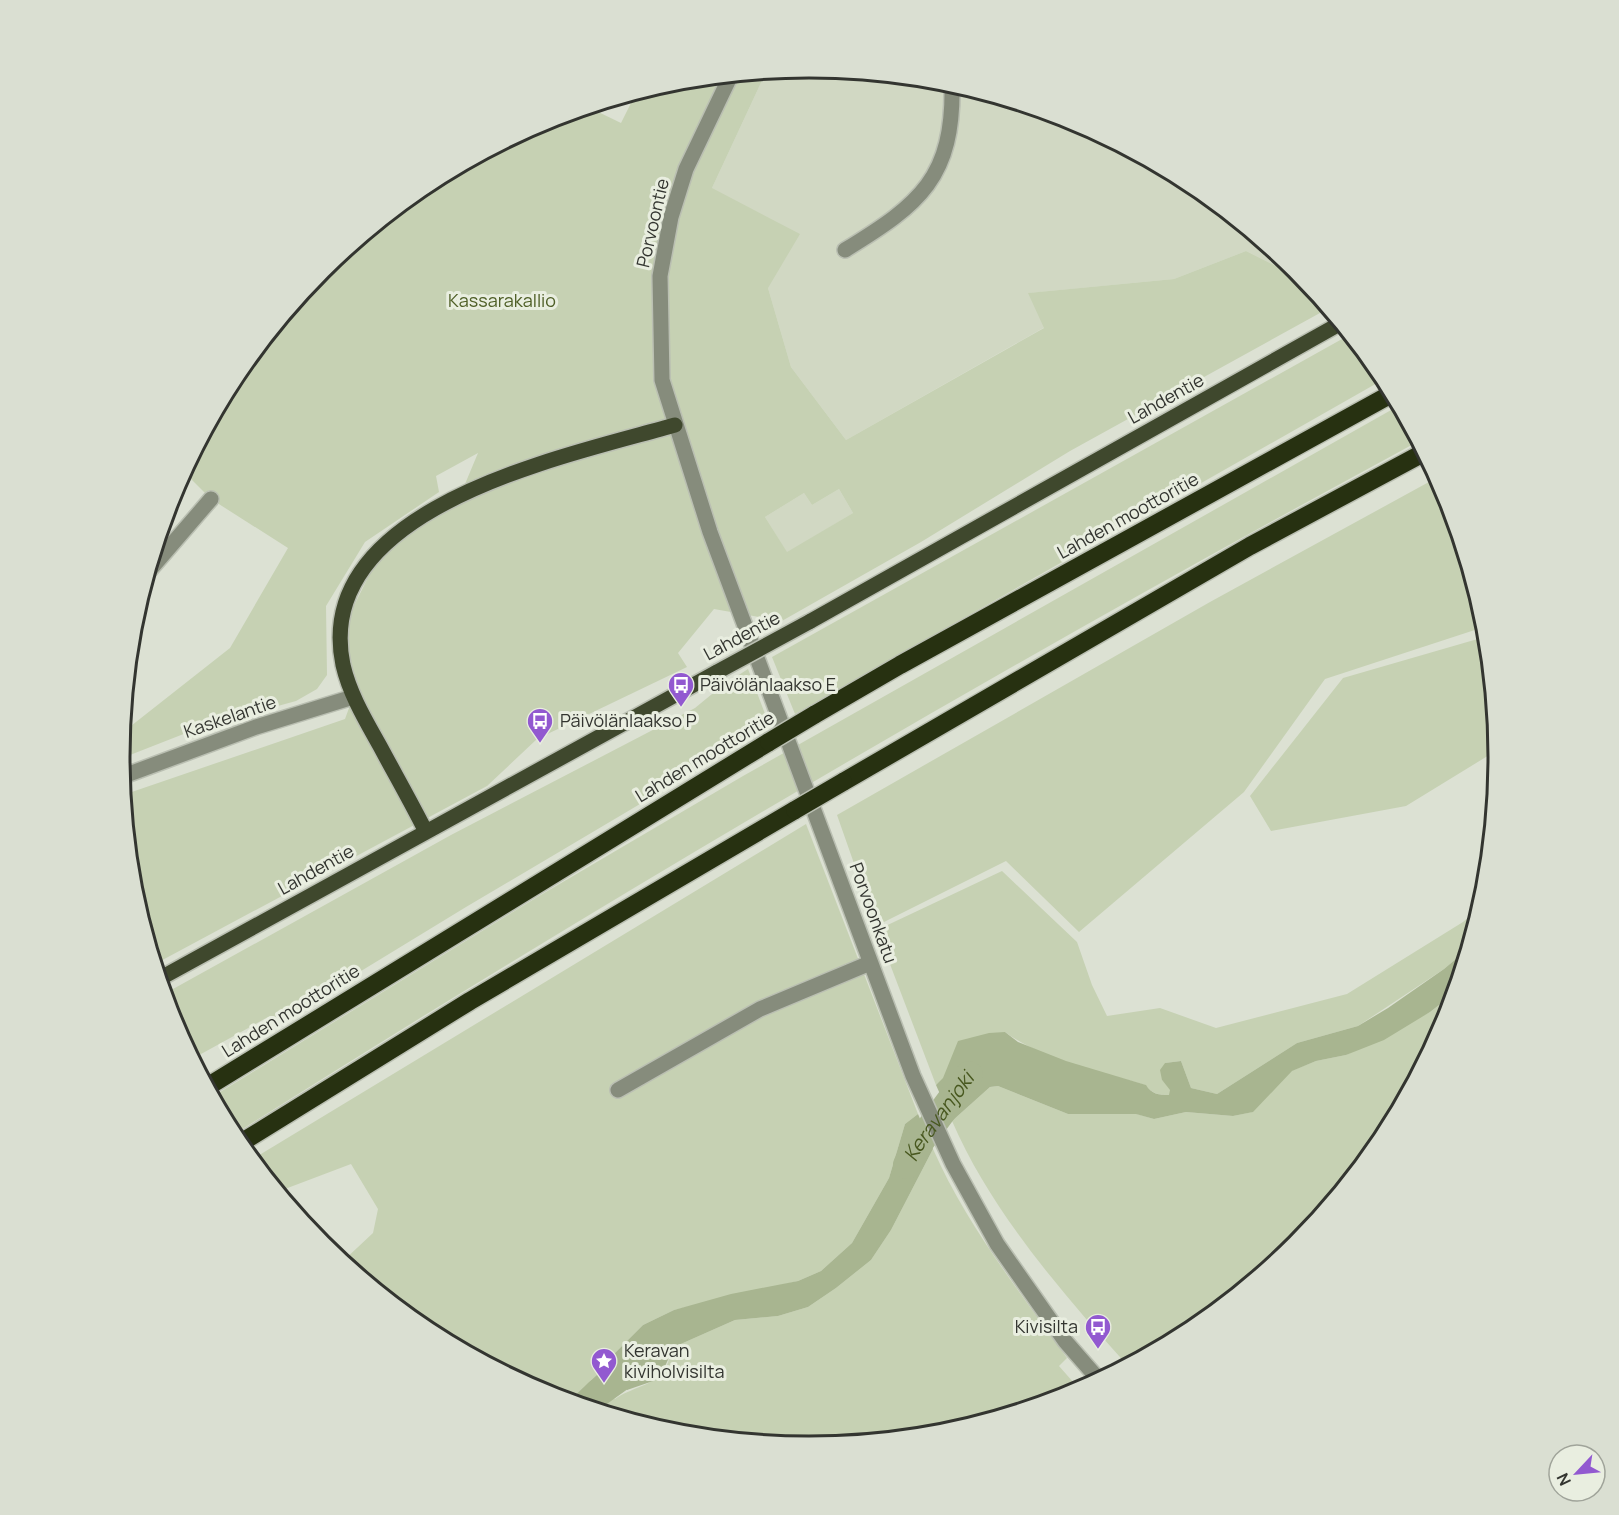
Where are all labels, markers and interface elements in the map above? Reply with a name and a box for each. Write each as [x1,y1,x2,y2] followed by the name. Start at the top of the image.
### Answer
[630,176,674,270] street label: Porvoontie
[448,288,556,312] park label: Kassarakallio
[1123,367,1208,429] street label: Lahdentie
[1053,466,1203,564] street label: Lahden moottoritie
[699,605,784,665] street label: Lahdentie
[666,670,696,708] bus stop icon: Päivölänlaakso E
[700,672,836,696] place label: Päivölänlaakso E
[180,689,279,743] street label: Kaskelantie
[630,705,778,807] street label: Lahden moottoritie
[525,706,555,744] bus stop icon: Päivölänlaakso P
[560,708,697,732] place label: Päivölänlaakso P
[273,838,358,900] street label: Lahdentie
[845,859,903,966] street label: Porvoonkatu
[217,958,364,1062] street label: Lahden moottoritie
[897,1064,981,1165] water label: Keravanjoki
[1083,1312,1113,1350] bus stop icon: Kivisilta
[1015,1314,1078,1338] place label: Kivisilta
[624,1338,724,1383] place label: Keravan kiviholvisilta
[589,1346,619,1384] place icon: Keravan kiviholvisilta
[1547,1443,1607,1503] north arrow
[1551,1470,1576,1490] text: N

